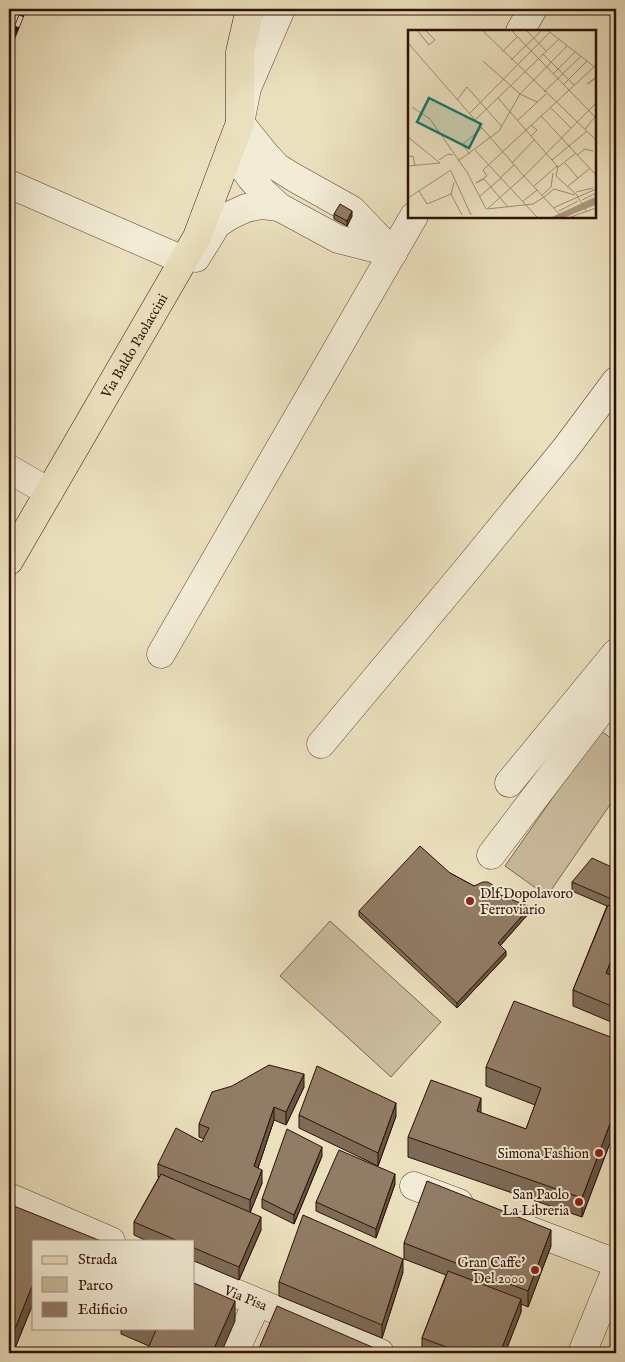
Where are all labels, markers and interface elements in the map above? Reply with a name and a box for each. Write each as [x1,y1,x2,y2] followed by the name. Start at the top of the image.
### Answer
[408,30,595,218] inset map
[97,290,172,402] street label: Via Baldo Paolaccini
[480,885,574,919] place label: Dlf Dopolavoro Ferroviario
[464,895,476,907] marker: Dlf Dopolavoro Ferroviario
[498,1145,590,1163] place label: Simona Fashion
[593,1147,605,1159] marker: Simona Fashion
[502,1186,570,1220] place label: San Paolo La Libreria
[573,1196,585,1208] marker: San Paolo La Libreria
[32,1240,195,1330] legend
[78,1250,118,1269] text: Strada
[458,1254,525,1288] place label: Gran Caffe' Del 2000
[529,1264,541,1276] marker: Gran Caffe' Del 2000
[78,1276,113,1295] text: Parco
[220,1281,270,1316] street label: Via Pisa
[78,1300,128,1319] text: Edificio

